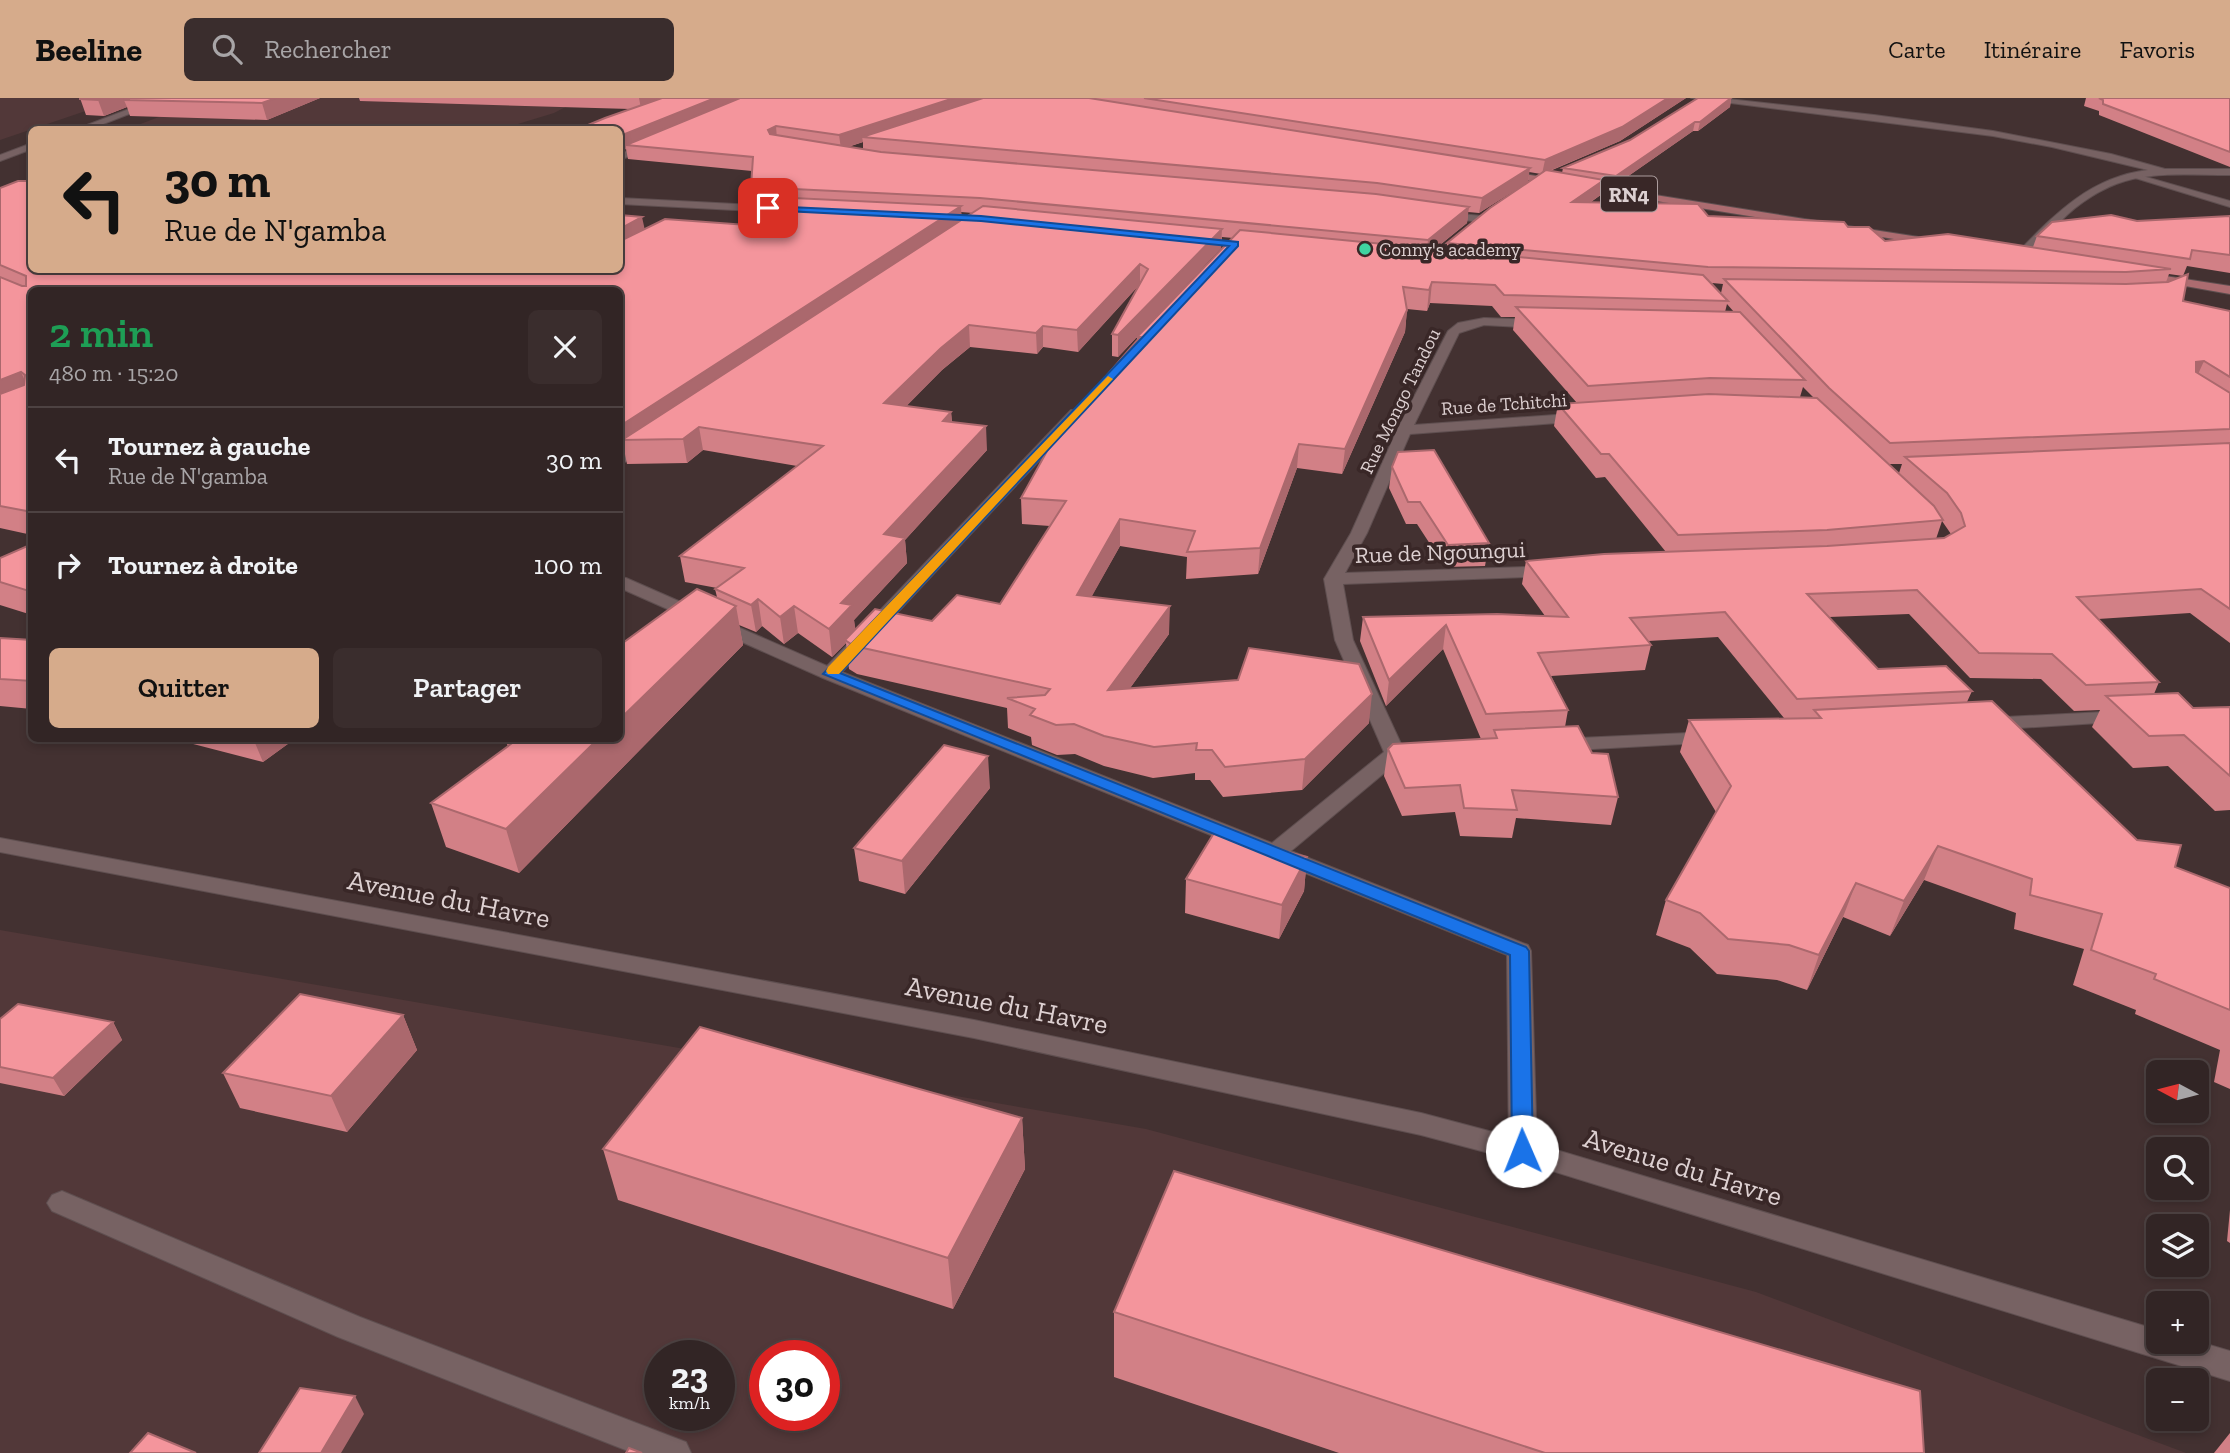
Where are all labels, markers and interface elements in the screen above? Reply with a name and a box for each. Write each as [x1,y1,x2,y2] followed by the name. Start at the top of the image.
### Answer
[184,18,674,81] search box
[35,30,142,69] text: Beeline
[208,30,246,68] icon: search
[264,33,392,65] text: Rechercher
[1888,35,1946,64] text: Carte
[1984,35,2081,64] text: Itinéraire
[2119,35,2195,64] text: Favoris
[164,151,270,210] text: 30 m
[49,154,140,245] icon: left
[1601,176,1657,212] road number: RN4
[738,178,798,238] pin
[749,189,787,227] icon: arrive
[164,211,386,249] text: Rue de N'gamba
[1379,238,1521,261] place label: Conny's academy
[1357,241,1373,257] marker: Conny's academy
[49,307,153,358] text: 2 min
[528,310,602,384] button: close
[1355,324,1445,477] street label: Rue Mongo Tandou
[49,359,178,387] text: 480 m · 15:20
[1440,388,1568,420] street label: Rue de Tchitchi
[108,430,310,462] text: Tournez à gauche
[49,441,87,479] icon: left
[546,444,602,476] text: 30 m
[108,462,268,490] text: Rue de N'gamba
[1354,535,1526,569] street label: Rue de Ngoungui
[49,546,87,584] icon: right
[108,549,298,581] text: Tournez à droite
[534,549,602,581] text: 100 m
[49,648,319,728] button: Quitter
[333,648,602,728] button: Partager
[345,863,553,935] street label: Avenue du Havre
[903,969,1111,1041] street label: Avenue du Havre
[2146,1060,2208,1124] north arrow
[2146,1060,2209,1431] map controls
[1485,1114,1559,1188] position arrow
[1580,1121,1786,1213] street label: Avenue du Havre
[2146,1137,2209,1200] button: search
[2146,1214,2209,1277] button: layers
[2146,1291,2209,1354] button: +
[749,1340,840,1431] speed limit sign: 30
[671,1355,708,1397] text: 23
[2146,1368,2209,1431] button: −
[669,1392,710,1414] text: km/h

